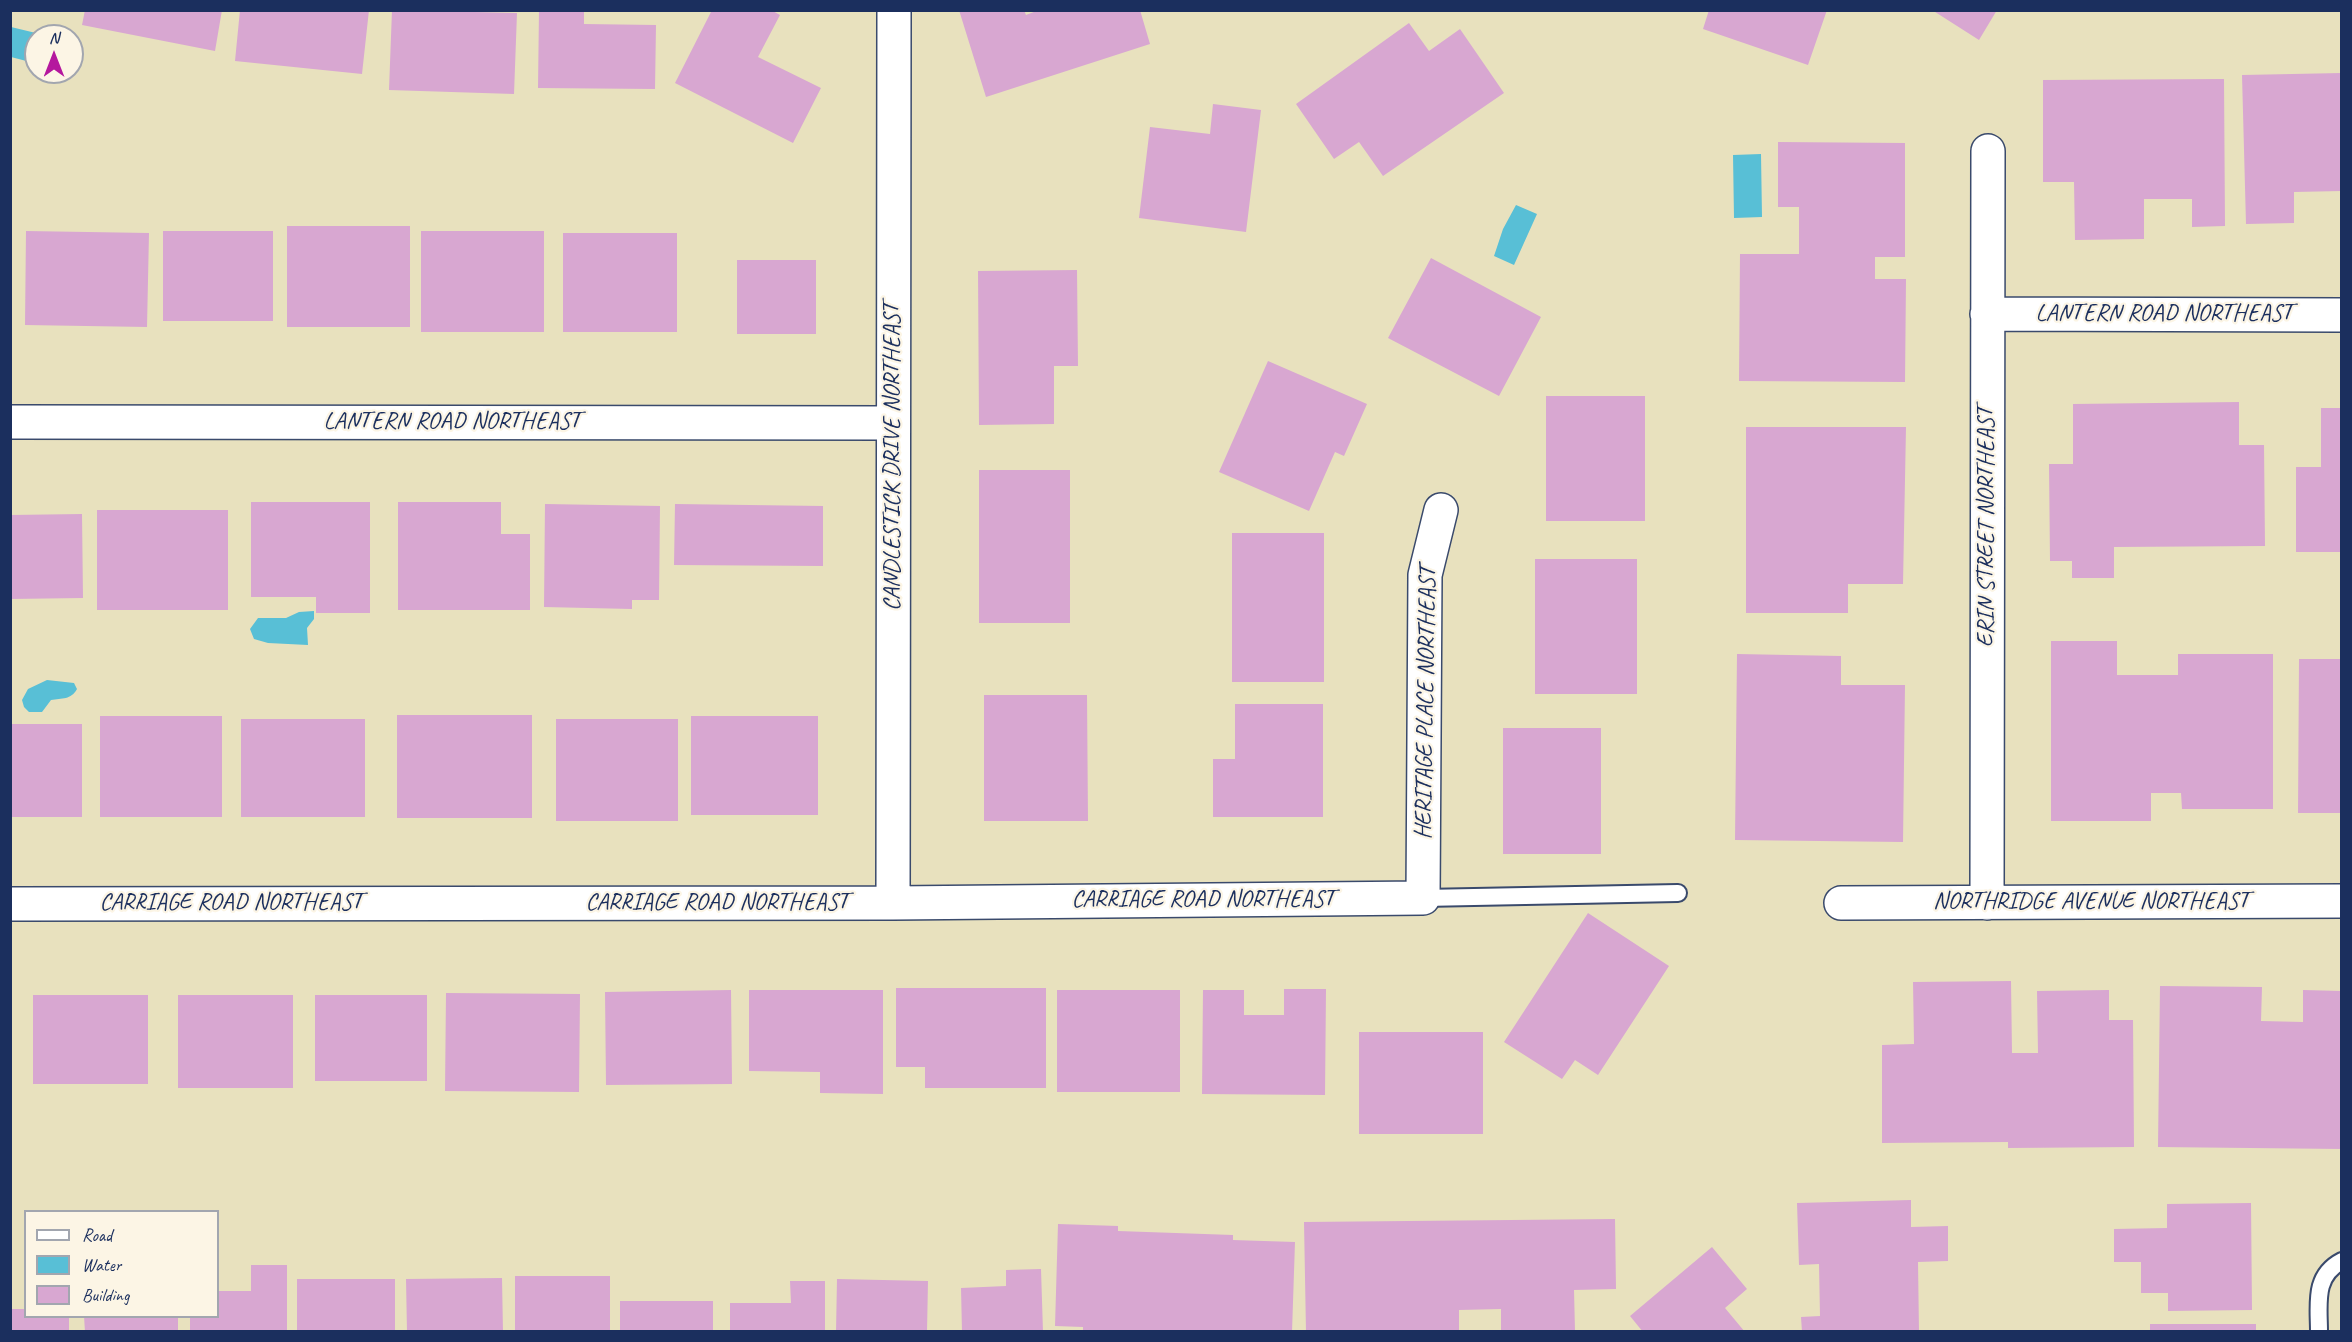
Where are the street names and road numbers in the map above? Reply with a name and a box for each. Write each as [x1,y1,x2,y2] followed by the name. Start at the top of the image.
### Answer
[2035,300,2293,328] street label: LANTERN ROAD NORTHEAST
[879,303,907,611] street label: CANDLESTICK DRIVE NORTHEAST
[1973,407,2001,647] street label: ERIN STREET NORTHEAST
[323,408,581,436] street label: LANTERN ROAD NORTHEAST
[1409,566,1443,840] street label: HERITAGE PLACE NORTHEAST
[1071,886,1335,914] street label: CARRIAGE ROAD NORTHEAST
[1933,888,2249,916] street label: NORTHRIDGE AVENUE NORTHEAST
[99,889,363,917] street label: CARRIAGE ROAD NORTHEAST
[585,889,849,917] street label: CARRIAGE ROAD NORTHEAST

